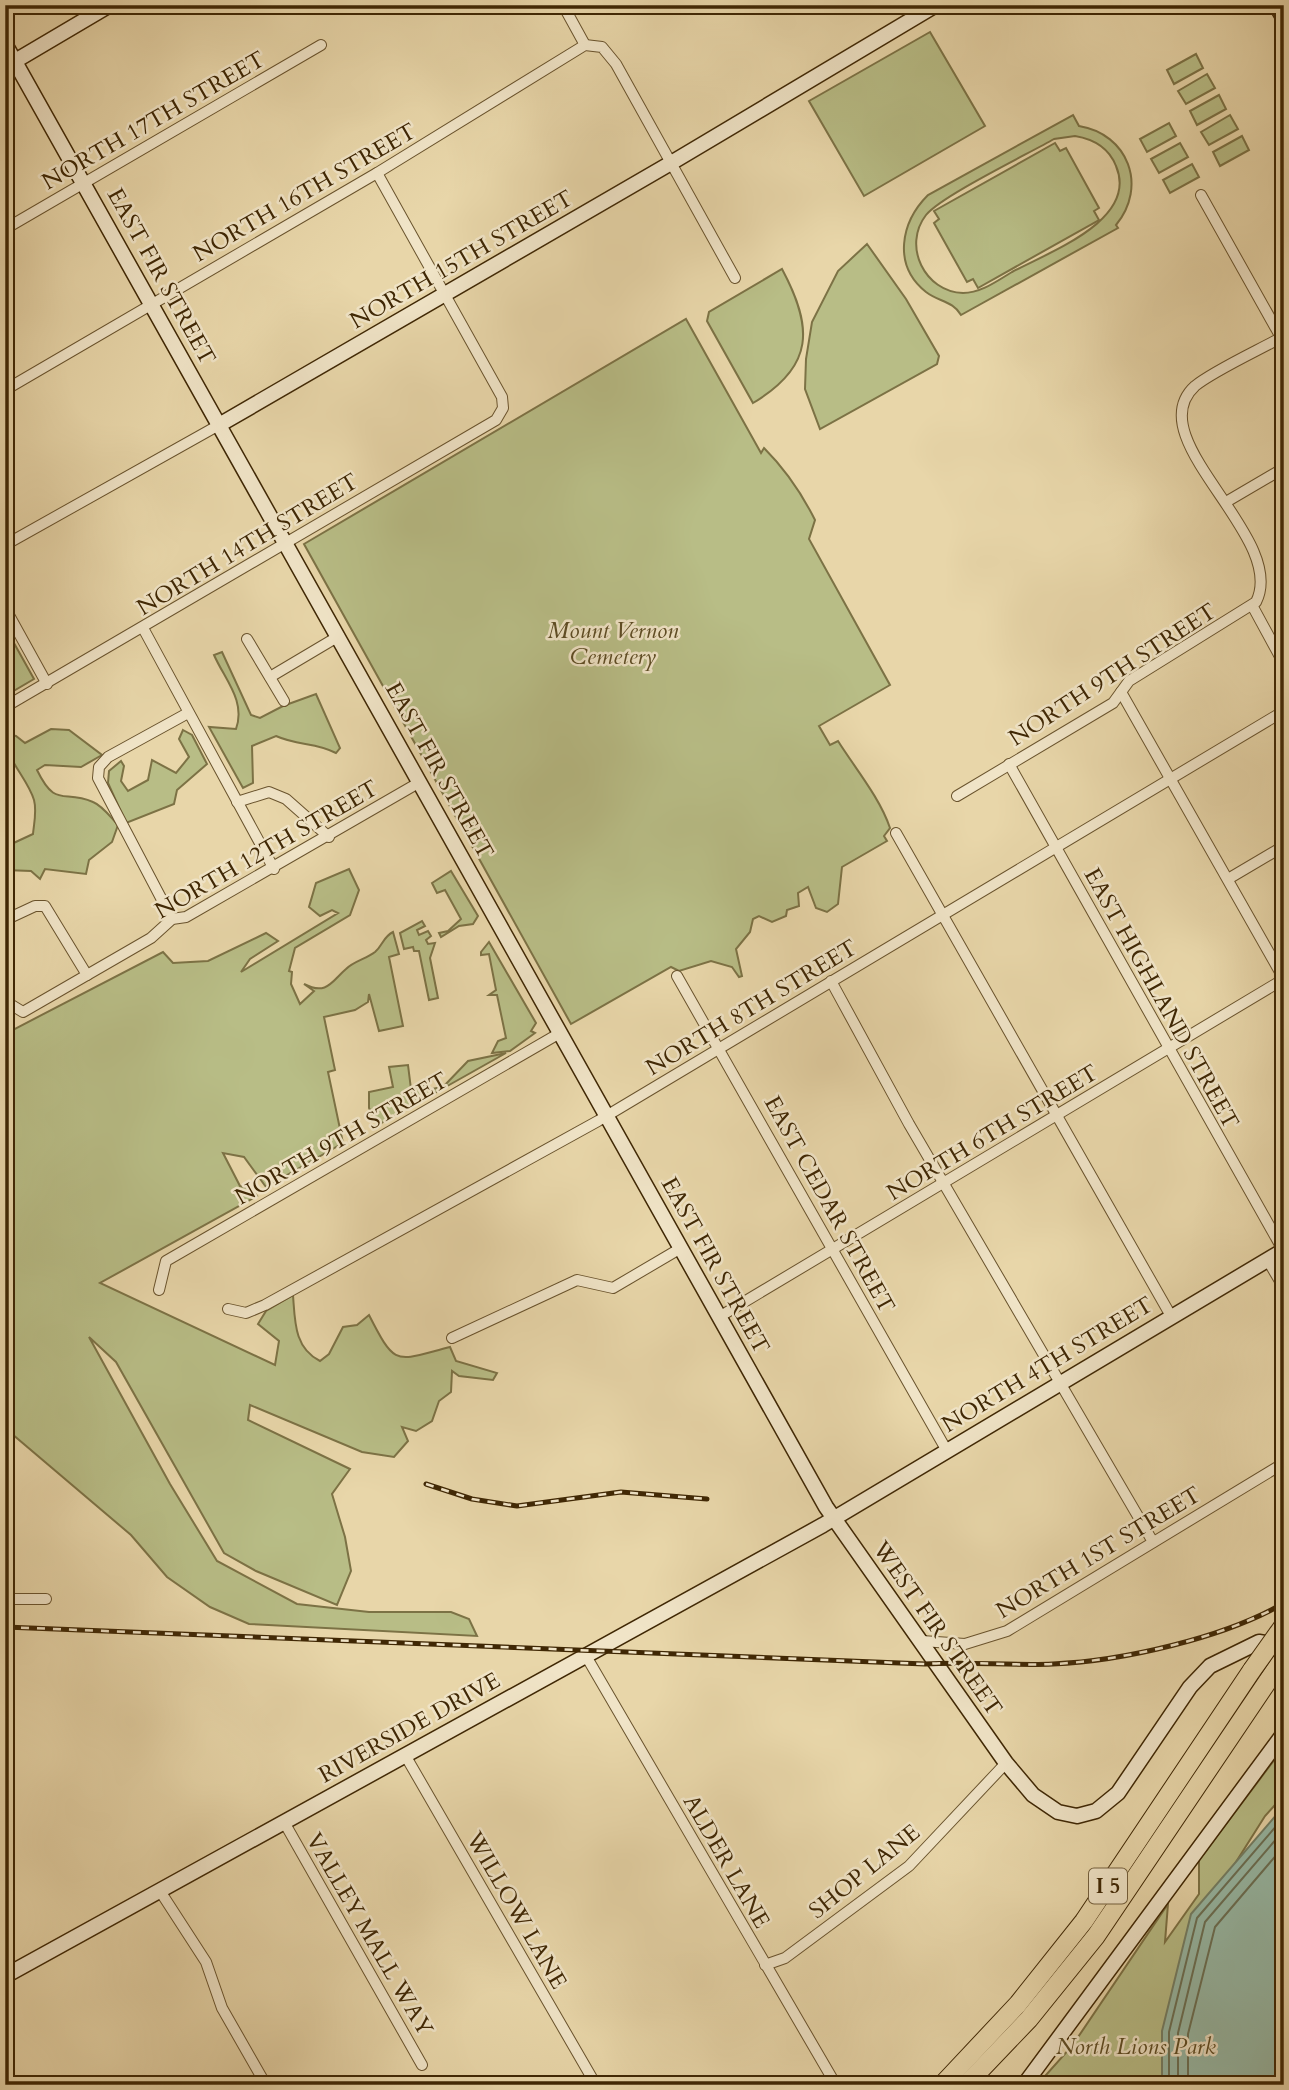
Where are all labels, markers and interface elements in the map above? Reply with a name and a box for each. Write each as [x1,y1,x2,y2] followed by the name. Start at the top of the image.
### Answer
[36,44,271,197] street label: NORTH 17TH STREET
[187,116,422,269] street label: NORTH 16TH STREET
[100,182,223,370] street label: EAST FIR STREET
[344,183,579,336] street label: NORTH 15TH STREET
[131,466,364,623] street label: NORTH 14TH STREET
[1003,596,1222,753] street label: NORTH 9TH STREET
[548,615,679,672] park label: Mount Vernon Cemetery
[378,676,501,864] street label: EAST FIR STREET
[149,773,384,926] street label: NORTH 12TH STREET
[1077,862,1246,1134] street label: EAST HIGHLAND STREET
[640,932,863,1083] street label: NORTH 8TH STREET
[881,1057,1104,1208] street label: NORTH 6TH STREET
[229,1065,454,1212] street label: NORTH 9TH STREET
[757,1090,902,1318] street label: EAST CEDAR STREET
[654,1171,777,1359] street label: EAST FIR STREET
[936,1289,1159,1440] street label: NORTH 4TH STREET
[990,1479,1206,1626] street label: NORTH 1ST STREET
[865,1534,1010,1722] street label: WEST FIR STREET
[313,1665,505,1790] street label: RIVERSIDE DRIVE
[676,1789,777,1934] street label: ALDER LANE
[802,1817,926,1926] street label: SHOP LANE
[458,1825,574,1994] street label: WILLOW LANE
[299,1827,441,2042] street label: VALLEY MALL WAY
[1089,1868,1127,1904] road number: I 5
[1056,2031,1216,2062] park label: North Lions Park

